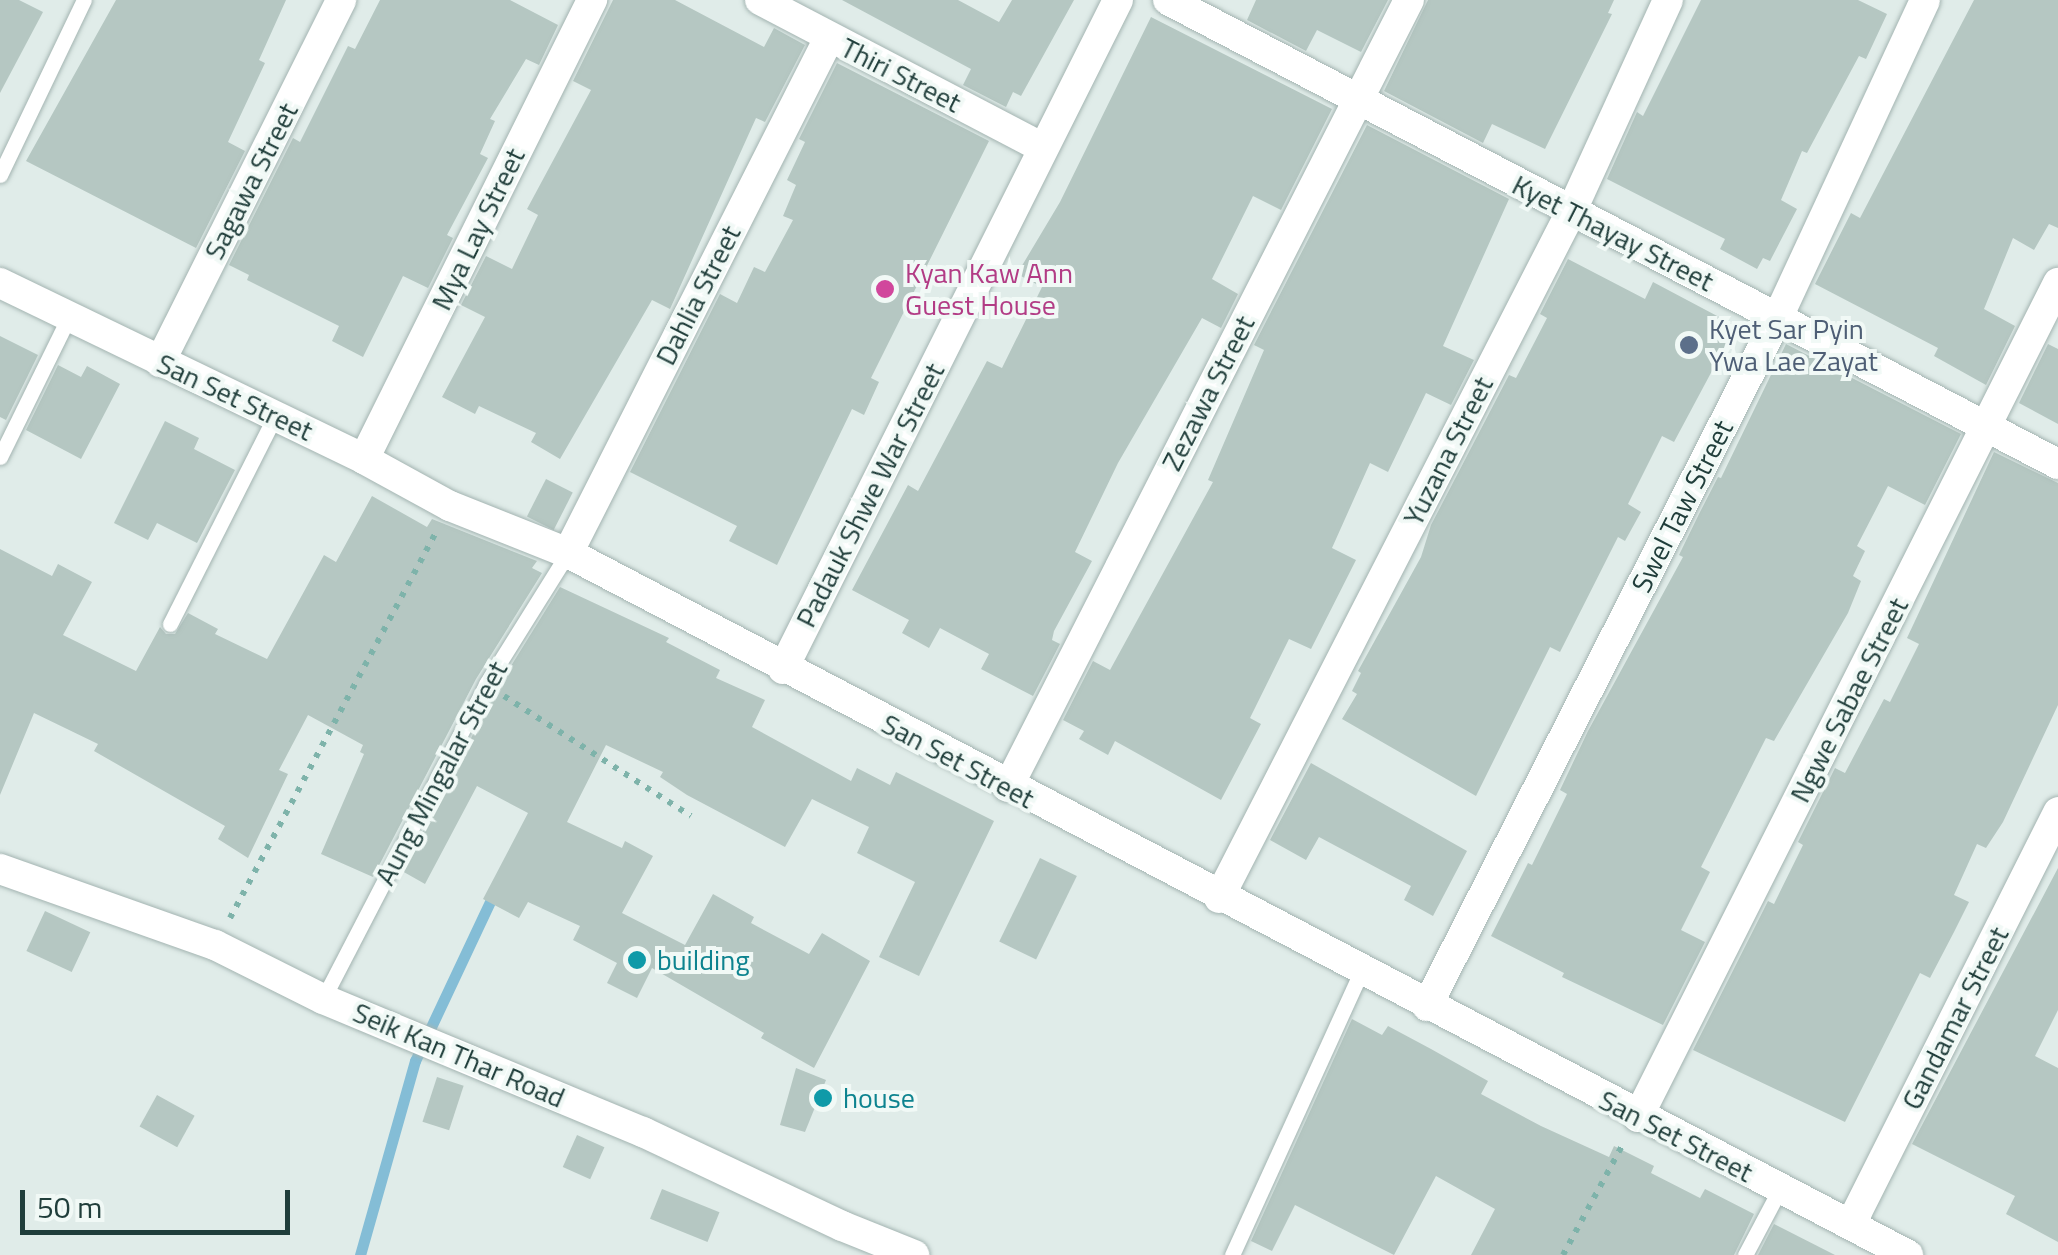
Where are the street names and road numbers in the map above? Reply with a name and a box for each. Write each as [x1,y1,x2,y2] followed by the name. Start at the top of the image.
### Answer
[835,31,967,119] street label: Thiri Street
[197,97,305,265] street label: Sagawa Street
[424,142,532,316] street label: Mya Lay Street
[1507,168,1719,298] street label: Kyet Thayay Street
[649,220,747,370] street label: Dahlia Street
[1155,310,1261,476] street label: Zezawa Street
[152,346,318,448] street label: San Set Street
[789,357,951,633] street label: Padauk Shwe War Street
[1396,371,1500,531] street label: Yuzana Street
[1624,414,1740,598] street label: Swel Taw Street
[1783,592,1915,808] street label: Ngwe Sabae Street
[368,655,514,891] street label: Aung Mingalar Street
[876,707,1040,815] street label: San Set Street
[1894,921,2016,1115] street label: Gandamar Street
[348,995,570,1115] street label: Seik Kan Thar Road
[1594,1083,1758,1189] street label: San Set Street

